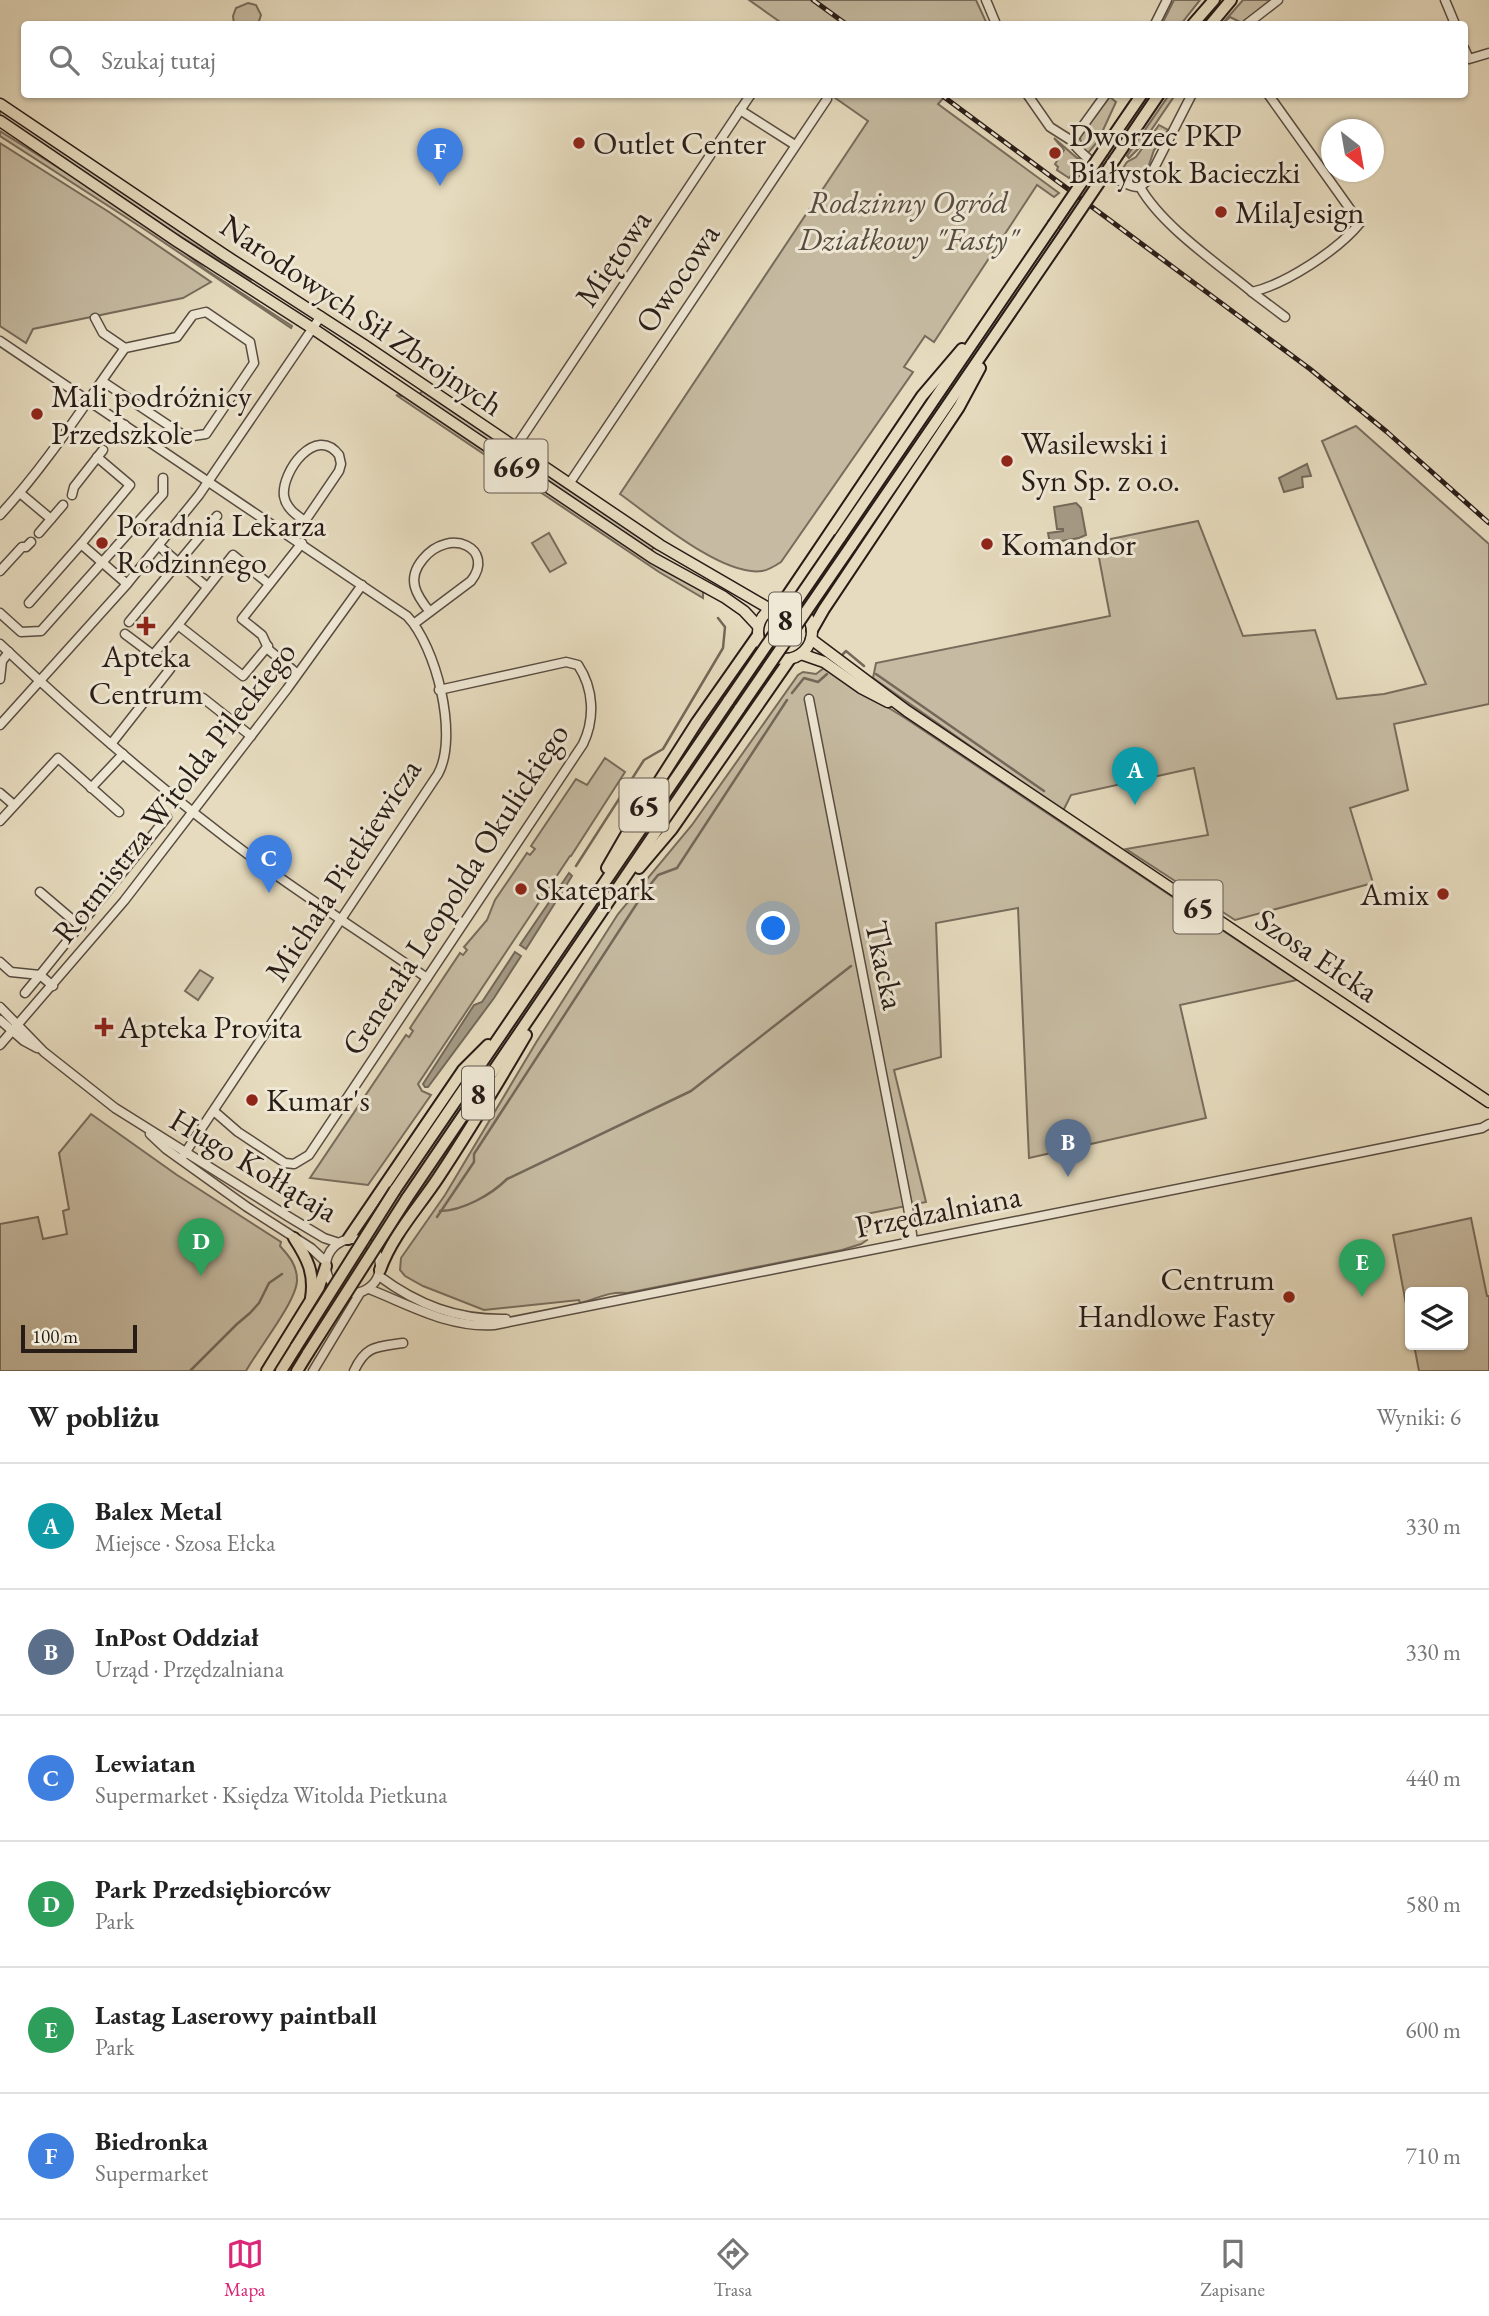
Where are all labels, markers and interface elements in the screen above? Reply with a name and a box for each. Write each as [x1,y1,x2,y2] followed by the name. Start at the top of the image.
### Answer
[21,21,1468,98] search box
[45,41,83,79] icon: search
[101,43,216,77] text: Szukaj tutaj
[1069,114,1300,193] place label: Dworzec PKP Białystok Bacieczki
[1321,119,1384,182] north arrow
[593,122,767,164] place label: Outlet Center
[417,128,463,186] pin: F
[571,135,587,151] marker: Outlet Center
[1047,145,1063,161] marker: Dworzec PKP Białystok Bacieczki
[797,181,1021,260] park label: Rodzinny Ogród Działkowy "Fasty"
[1235,191,1365,233] place label: MilaJesign
[565,201,661,315] street label: Miętowa
[212,204,512,426] street label: Narodowych Sił Zbrojnych
[1213,204,1229,220] marker: MilaJesign
[625,215,729,341] street label: Owocowa
[51,375,253,454] place label: Mali podróżnicy Przedszkole
[29,406,45,422] marker: Mali podróżnicy Przedszkole
[1021,422,1180,501] place label: Wasilewski i Syn Sp. z o.o.
[484,440,548,492] road number: 669
[999,453,1015,469] marker: Wasilewski i Syn Sp. z o.o.
[116,504,326,583] place label: Poradnia Lekarza Rodzinnego
[1001,523,1136,565] place label: Komandor
[94,535,110,551] marker: Poradnia Lekarza Rodzinnego
[979,536,995,552] marker: Komandor
[769,592,801,646] road number: 8
[138,618,154,634] marker: Apteka Centrum
[43,632,305,952] street label: Rotmistrza Witolda Pileckiego
[89,635,203,714] place label: Apteka Centrum
[332,715,578,1063] street label: Generała Leopolda Okulickiego
[1112,747,1158,805] pin: A
[255,750,431,989] street label: Michała Pietkiewicza
[620,778,668,832] road number: 65
[246,835,292,893] pin: C
[535,868,656,910] place label: Skatepark
[1359,873,1429,915] place label: Amix
[1174,880,1222,934] road number: 65
[513,881,529,897] marker: Skatepark
[1435,886,1451,902] marker: Amix
[1247,898,1387,1012] street label: Szosa Ełcka
[756,911,790,945] your location
[855,917,915,1014] street label: Tkacka
[117,1006,302,1048] place label: Apteka Provita
[96,1019,112,1035] marker: Apteka Provita
[462,1066,494,1120] road number: 8
[266,1079,370,1121] place label: Kumar's
[244,1092,260,1108] marker: Kumar's
[162,1098,346,1232] street label: Hugo Kołłątaja
[1045,1119,1091,1177] pin: B
[851,1174,1025,1248] street label: Przędzalniana
[178,1218,224,1276] pin: D
[1339,1239,1385,1297] pin: E
[1078,1258,1276,1337] place label: Centrum Handlowe Fasty
[1405,1287,1468,1350] map controls
[1405,1287,1468,1350] button: layers
[1281,1289,1297,1305] marker: Centrum Handlowe Fasty
[21,1322,136,1354] scale bar
[32,1324,78,1349] text: 100 m
[28,1397,159,1436] text: W pobliżu
[1377,1402,1461,1432] text: Wyniki: 6
[95,1494,222,1528] text: Balex Metal
[43,1511,59,1541] text: A
[1405,1511,1461,1541] text: 330 m
[95,1528,275,1558] text: Miejsce · Szosa Ełcka
[95,1620,259,1654] text: InPost Oddział
[44,1637,58,1667] text: B
[1405,1637,1461,1667] text: 330 m
[95,1654,284,1684] text: Urząd · Przędzalniana
[95,1746,196,1780] text: Lewiatan
[43,1763,59,1793] text: C
[1405,1763,1461,1793] text: 440 m
[95,1780,448,1810] text: Supermarket · Księdza Witolda Pietkuna
[95,1872,331,1906] text: Park Przedsiębiorców
[42,1889,60,1919] text: D
[1405,1889,1461,1919] text: 580 m
[95,1906,134,1936] text: Park
[95,1998,377,2032] text: Lastag Laserowy paintball
[44,2015,58,2045] text: E
[1405,2015,1461,2045] text: 600 m
[95,2032,134,2062] text: Park
[95,2124,208,2158] text: Biedronka
[45,2141,57,2171] text: F
[1405,2141,1461,2171] text: 710 m
[95,2158,208,2188] text: Supermarket
[224,2235,265,2302] tab: Mapa
[714,2235,752,2302] tab: Trasa
[1200,2235,1265,2302] tab: Zapisane

